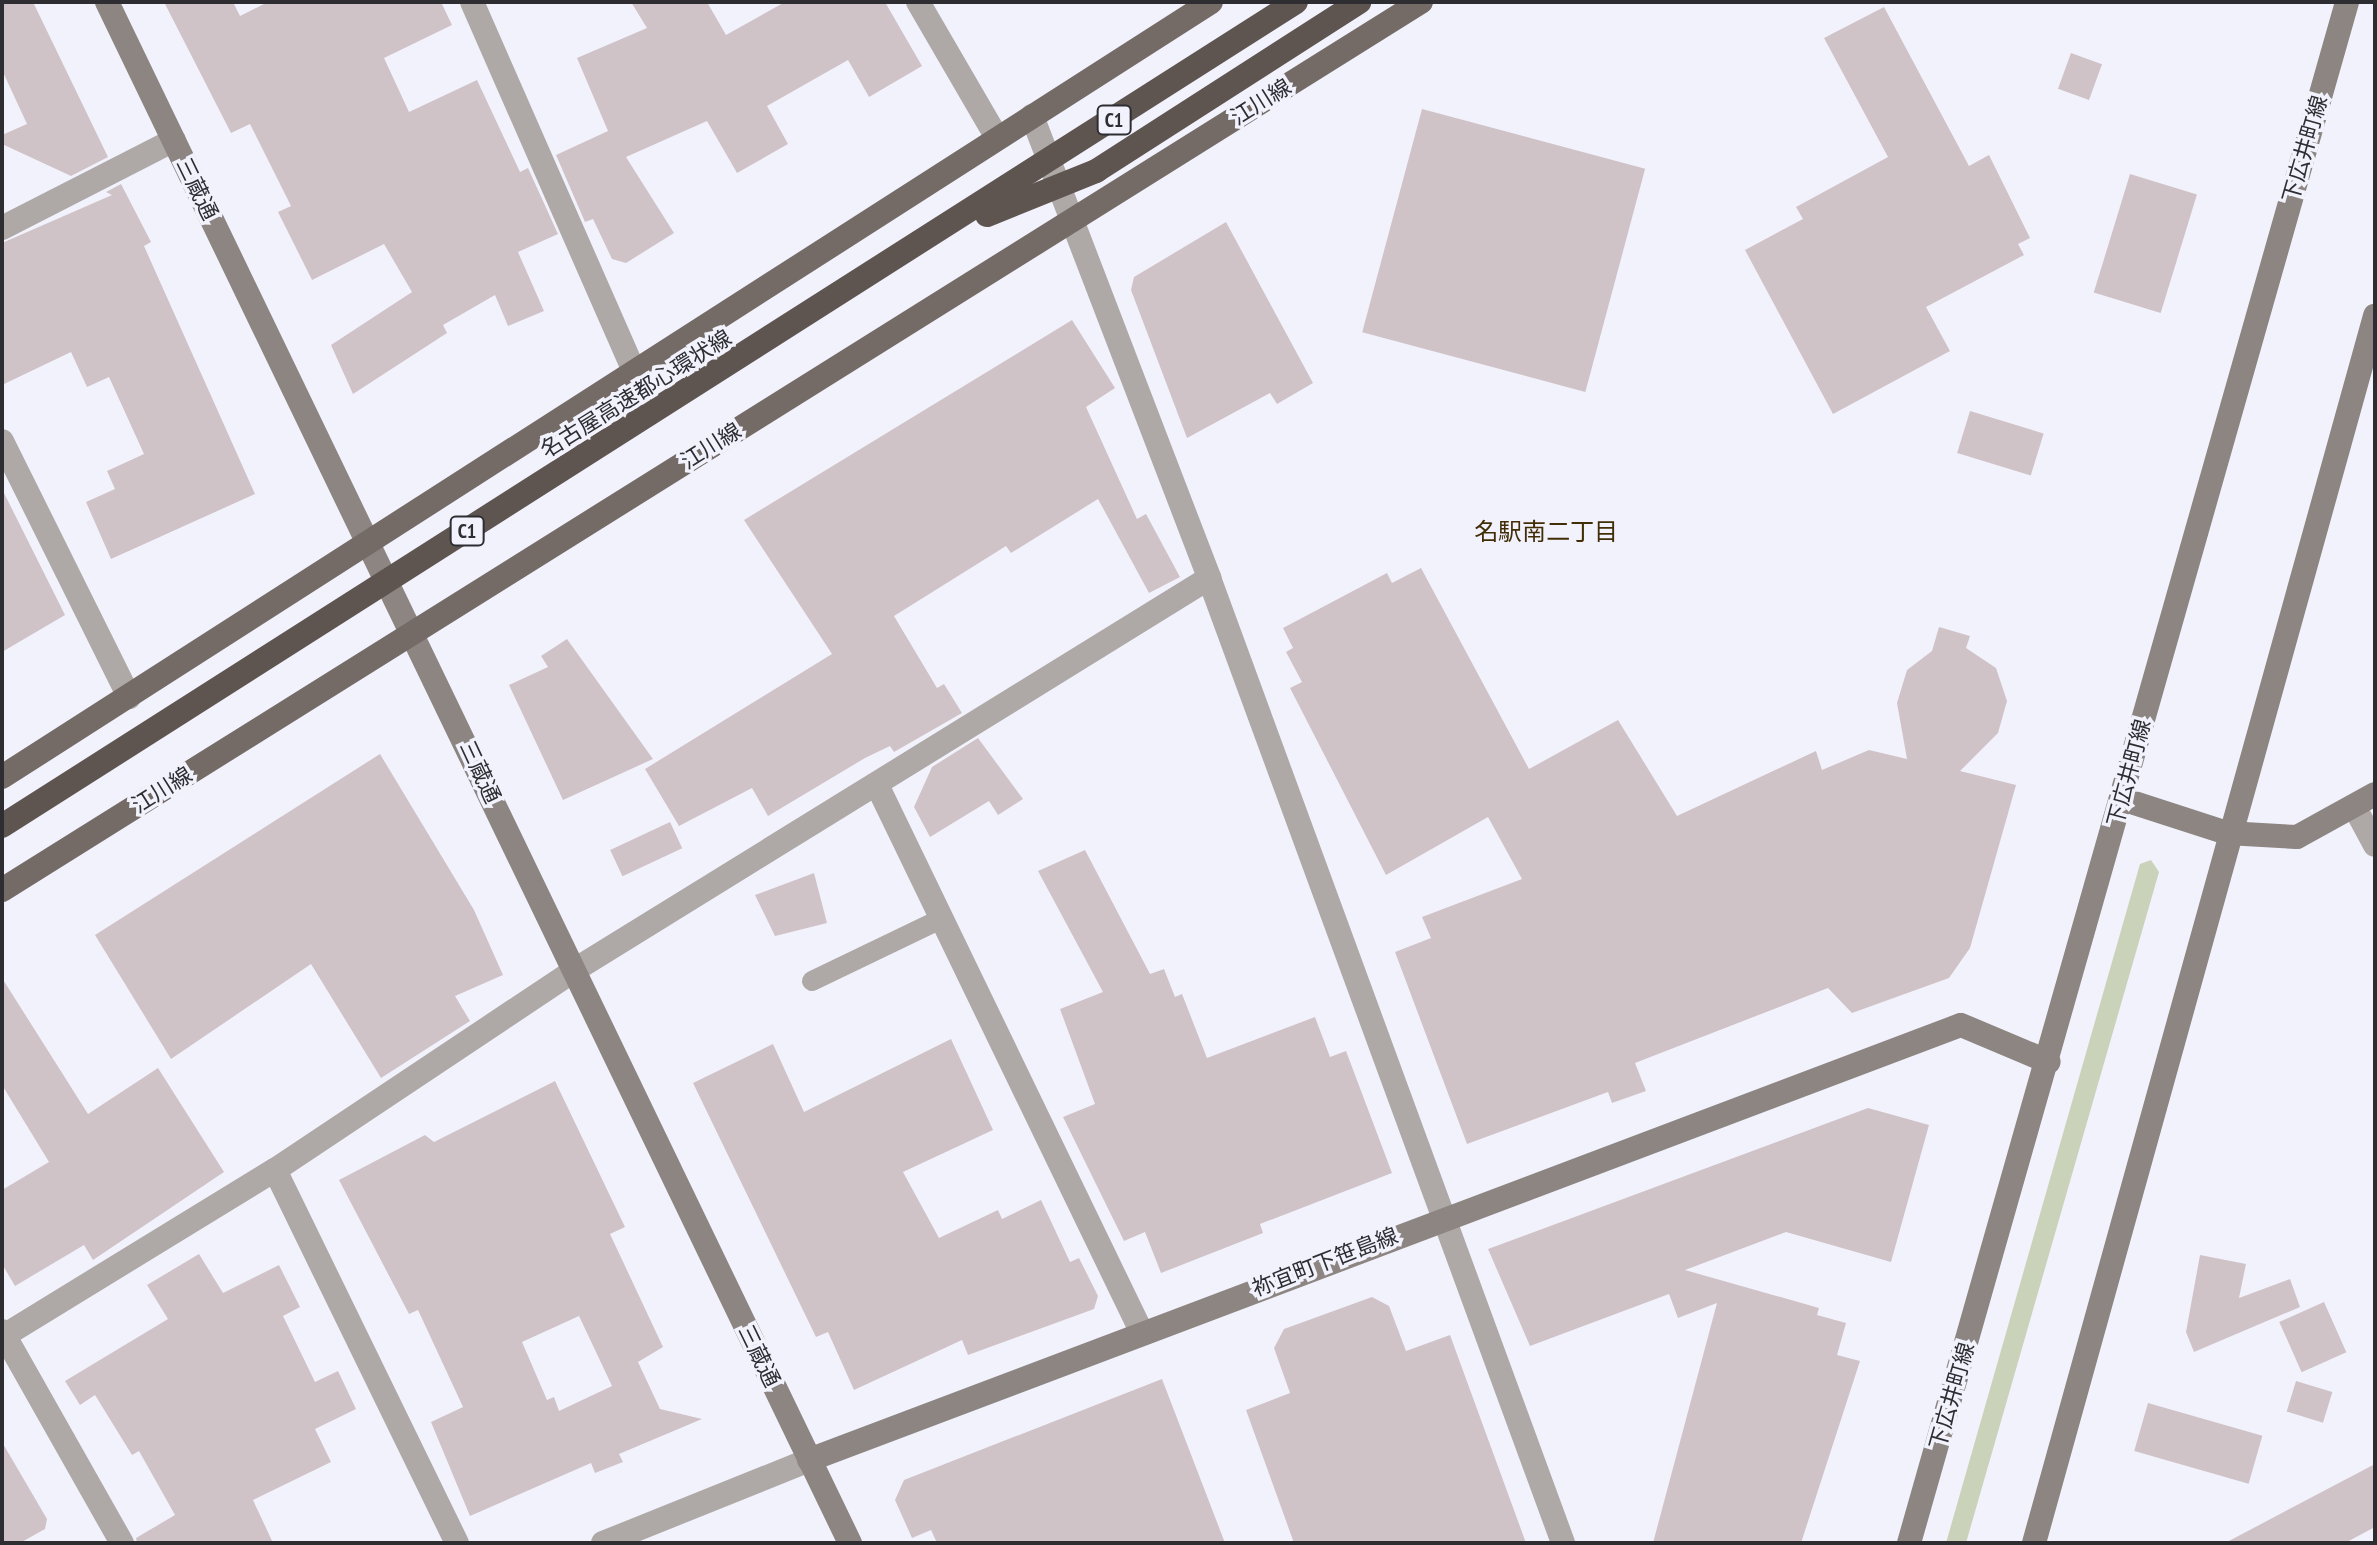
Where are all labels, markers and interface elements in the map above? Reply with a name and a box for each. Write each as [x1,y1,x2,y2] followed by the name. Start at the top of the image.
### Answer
[1226,73,1296,131] street label: 江川線
[2277,92,2333,206] street label: 下広井町線
[1096,104,1132,136] road number: C1
[171,154,223,224] street label: 三蔵通
[536,325,736,463] street label: 名古屋高速都心環状線
[676,417,746,475] street label: 江川線
[449,515,485,547] road number: C1
[1474,518,1618,546] district label: 名駅南二丁目
[2102,716,2156,830] street label: 下広井町線
[454,737,506,807] street label: 三蔵通
[127,761,197,819] street label: 江川線
[1248,1222,1402,1302] street label: 祢宜町下笹島線
[733,1321,785,1391] street label: 三蔵通
[1924,1339,1980,1453] street label: 下広井町線

